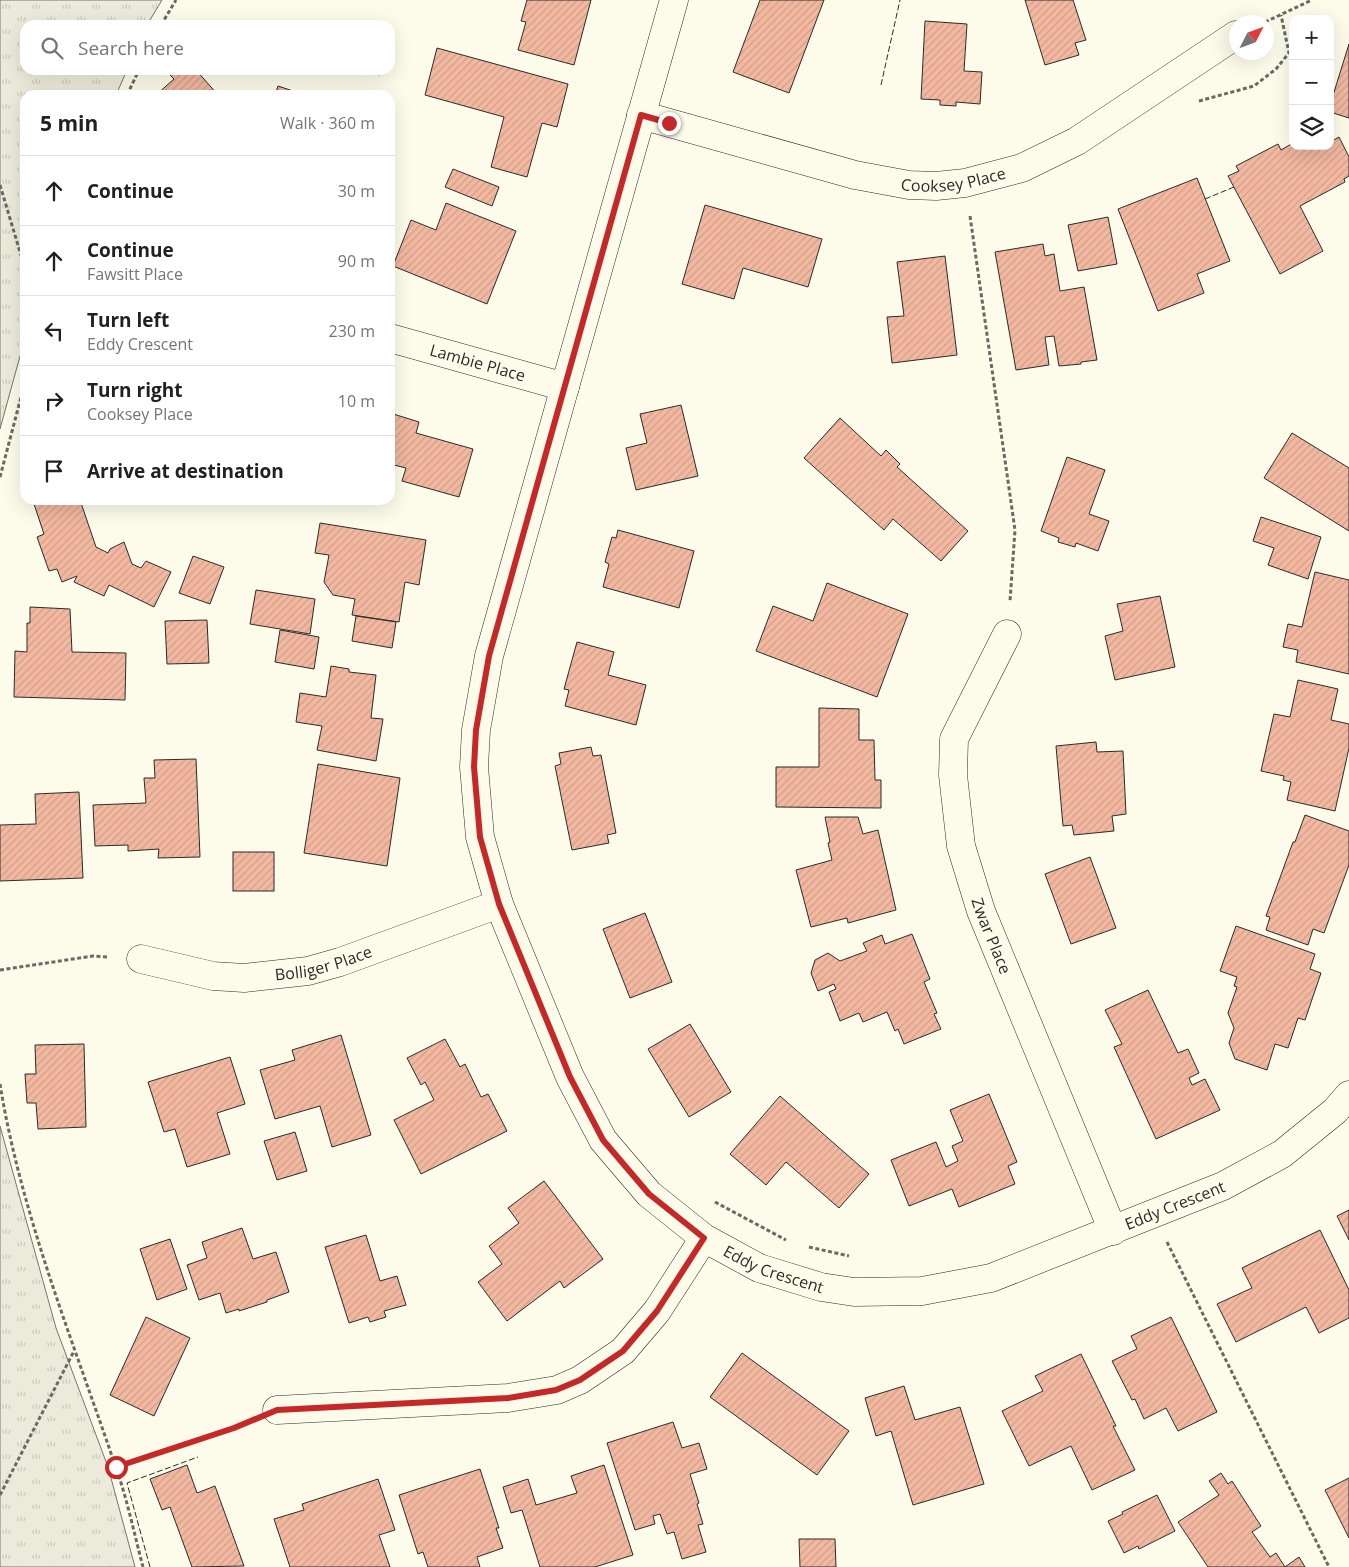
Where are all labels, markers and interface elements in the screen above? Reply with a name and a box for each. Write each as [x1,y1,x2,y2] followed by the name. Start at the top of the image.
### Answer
[1229,15,1274,60] north arrow
[1289,15,1334,150] map controls
[1289,15,1334,60] button: +
[20,20,395,75] search box
[38,34,66,62] icon: search
[78,35,184,61] text: Search here
[1289,60,1334,105] button: −
[1289,105,1334,150] button: layers
[40,109,98,137] text: 5 min
[280,112,375,134] text: Walk · 360 m
[658,112,681,135] route end
[899,162,1008,197] street label: Cooksey Place
[40,177,68,205] icon: ahead
[87,178,174,204] text: Continue
[338,180,375,202] text: 30 m
[87,237,174,263] text: Continue
[40,247,68,275] icon: ahead
[338,250,375,272] text: 90 m
[87,263,183,285] text: Fawsitt Place
[87,307,169,333] text: Turn left
[40,317,68,345] icon: left
[329,320,375,342] text: 230 m
[87,333,193,355] text: Eddy Crescent
[427,339,528,386] street label: Lambie Place
[87,377,182,403] text: Turn right
[40,387,68,415] icon: right
[338,390,375,412] text: 10 m
[87,403,193,425] text: Cooksey Place
[40,457,68,485] icon: arrive
[87,458,284,484] text: Arrive at destination
[967,895,1017,977] street label: Zwar Place
[274,940,375,986] street label: Bolliger Place
[1121,1175,1228,1235] street label: Eddy Crescent
[720,1240,827,1298] street label: Eddy Crescent
[105,1456,128,1479] route start

